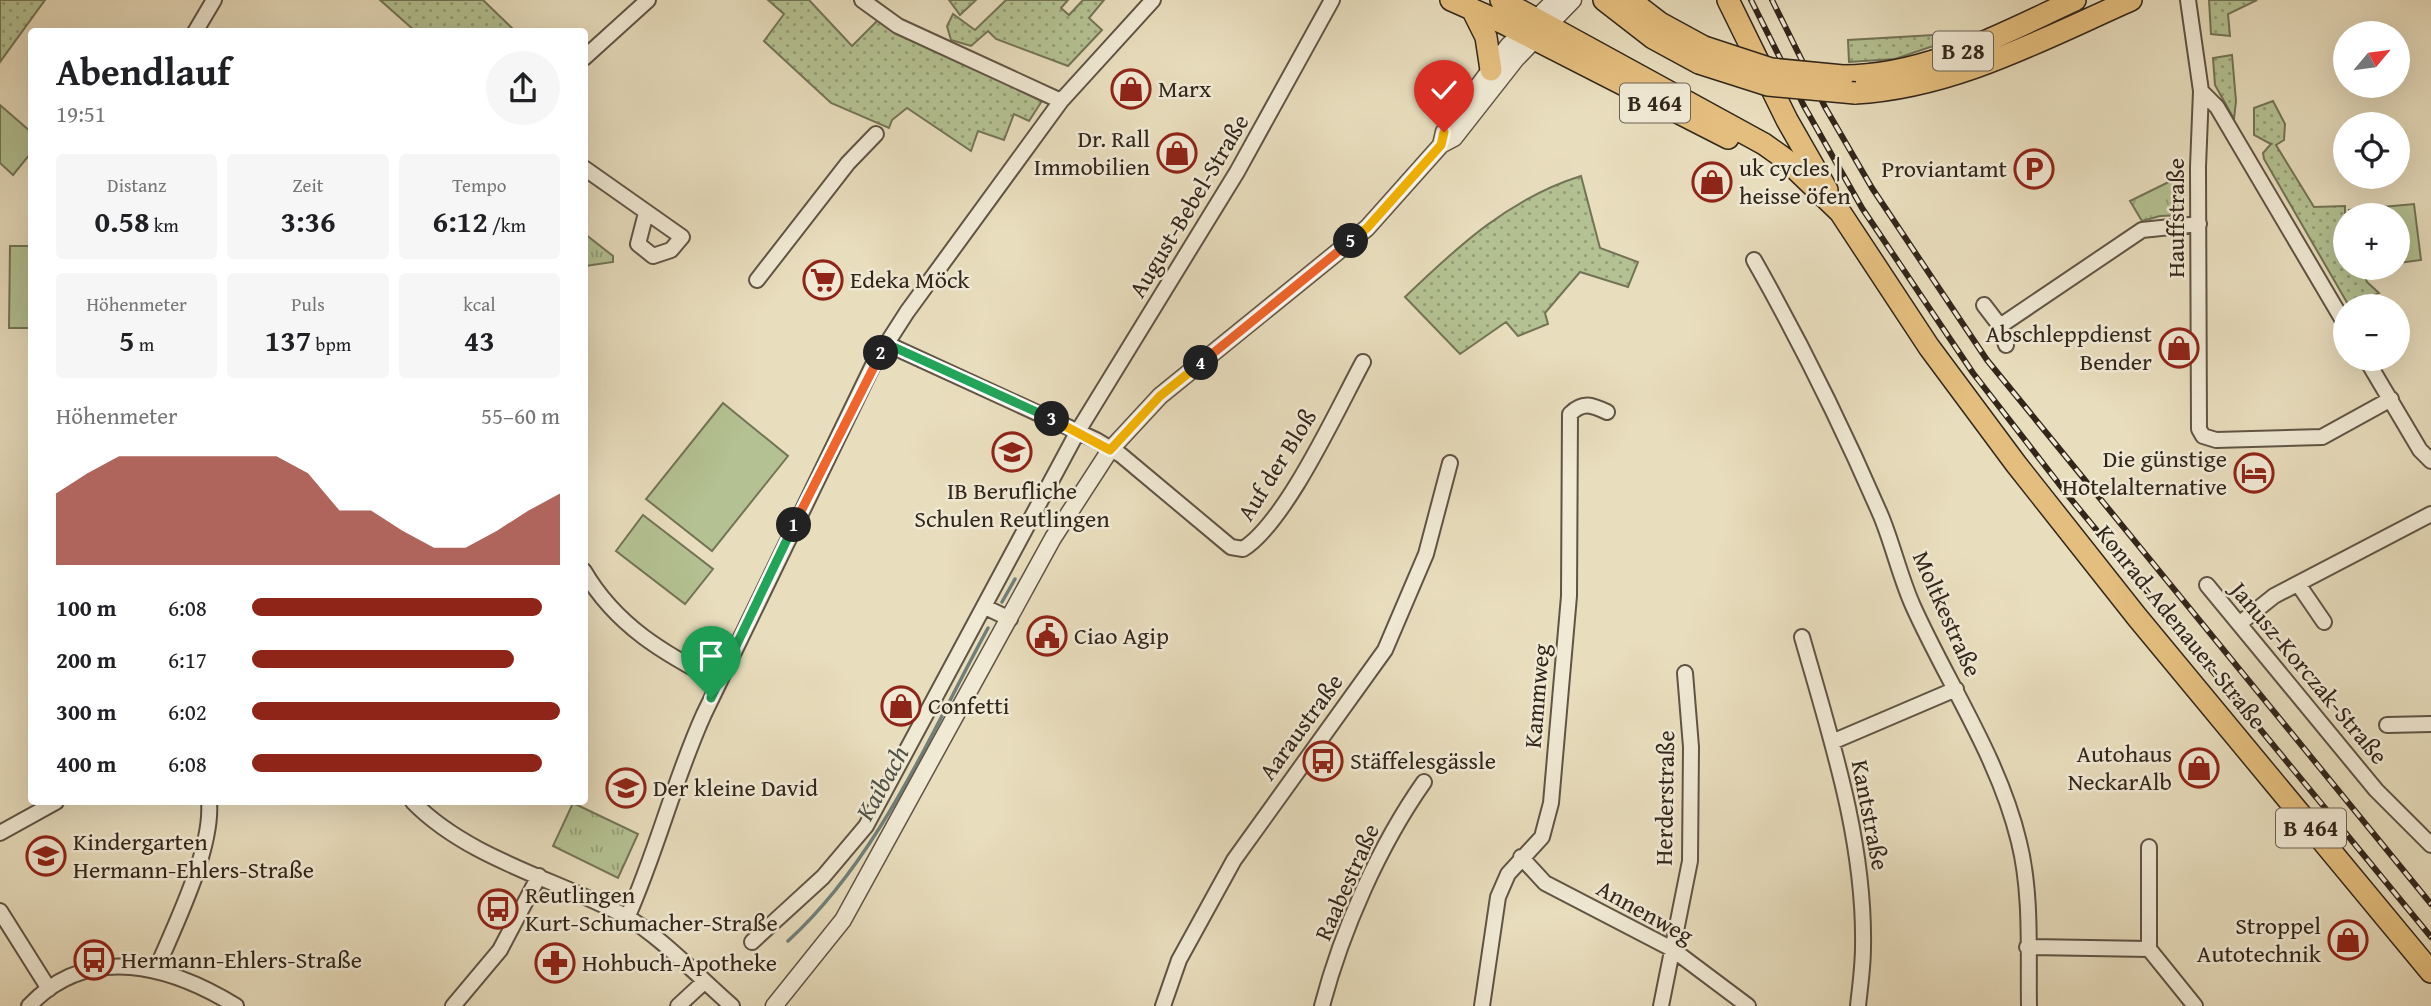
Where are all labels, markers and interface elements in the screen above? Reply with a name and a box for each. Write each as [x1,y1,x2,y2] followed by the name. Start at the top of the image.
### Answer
[2333,21,2410,98] north arrow
[2333,21,2410,371] map controls
[1933,32,1993,70] road number: B 28
[56,43,230,99] text: Abendlauf
[486,51,560,125] button: share
[1414,60,1474,132] pin
[1110,68,1152,110] shop icon: Marx
[1158,71,1212,106] place label: Marx
[1425,71,1463,109] icon: check
[1620,83,1690,122] road number: B 464
[56,97,106,130] text: 19:51
[1120,107,1257,304] street label: August-Bebel-Straße
[2333,112,2410,189] button: locate
[1034,121,1151,184] place label: Dr. Rall Immobilien
[1156,132,1198,174] shop icon: Dr. Rall Immobilien
[2013,148,2055,190] parking icon: Proviantamt
[1739,150,1851,213] place label: uk cycles | heisse öfen
[1881,151,2008,186] place label: Proviantamt
[2158,158,2193,278] street label: Hauffstraße
[1691,161,1733,203] shop icon: uk cycles | heisse öfen
[107,171,166,199] text: Distanz
[292,171,324,199] text: Zeit
[452,171,506,199] text: Tempo
[94,199,150,243] text: 0.58
[280,199,336,243] text: 3:36
[433,199,488,243] text: 6:12
[2333,203,2410,280] button: +
[150,211,179,239] text: km
[488,211,526,239] text: /km
[1334,224,1368,258] pin: 5
[1346,226,1355,254] text: 5
[802,259,844,301] supermarket icon: Edeka Möck
[850,262,970,297] place label: Edeka Möck
[86,290,187,318] text: Höhenmeter
[291,290,325,318] text: Puls
[463,290,496,318] text: kcal
[2333,294,2410,371] button: −
[1986,316,2153,379] place label: Abschleppdienst Bender
[119,318,135,362] text: 5
[265,318,311,362] text: 137
[464,318,495,362] text: 43
[2158,327,2200,369] shop icon: Abschleppdienst Bender
[135,330,154,358] text: m
[311,330,351,358] text: bpm
[864,336,898,370] pin: 2
[876,338,885,366] text: 2
[1184,346,1218,380] pin: 4
[1196,348,1205,376] text: 4
[56,399,178,432] text: Höhenmeter
[481,399,560,432] text: 55–60 m
[1034,402,1070,436] pin: 3
[1228,402,1325,528] street label: Auf der Bloß
[1047,404,1056,432] text: 3
[991,431,1033,473] school or university icon: IB Berufliche Schulen Reutlingen
[2062,441,2227,504] place label: Die günstige Hotelalternative
[2233,452,2275,494] hotel icon: Die günstige Hotelalternative
[914,473,1110,536] place label: IB Berufliche Schulen Reutlingen
[776,508,812,542] pin: 1
[789,510,798,538] text: 1
[2088,517,2275,737] street label: Konrad-Adenauer-Straße
[1904,545,1991,682] street label: Moltkestraße
[2220,571,2396,772] street label: Janusz-Korczak-Straße
[56,591,117,624] text: 100 m
[168,591,207,624] text: 6:08
[1026,615,1068,657] public building icon: Ciao Agip
[1074,618,1169,653] place label: Ciao Agip
[681,626,741,698] pin
[692,637,730,675] icon: arrive
[1515,642,1558,750] street label: Kammweg
[56,643,117,676] text: 200 m
[168,643,207,676] text: 6:17
[1250,666,1351,787] street label: Aaraustraße
[880,685,922,727] shop icon: Confetti
[928,688,1010,723] place label: Confetti
[56,695,117,728] text: 300 m
[168,695,207,728] text: 6:02
[1646,730,1683,866] street label: Herderstraße
[2068,736,2172,799] place label: Autohaus NeckarAlb
[844,738,918,828] water label: Kaibach
[1302,740,1344,782] bus stop icon: Stäffelesgässle
[1350,743,1496,778] place label: Stäffelesgässle
[56,747,117,780] text: 400 m
[168,747,207,780] text: 6:08
[2178,747,2220,789] shop icon: Autohaus NeckarAlb
[1843,757,1898,873] street label: Kantstraße
[605,767,647,809] school or university icon: Der kleine David
[653,770,818,805] place label: Der kleine David
[2276,808,2346,848] road number: B 464
[1305,818,1388,946] street label: Raabestraße
[73,824,314,887] place label: Kindergarten Hermann-Ehlers-Straße
[25,835,67,877] school or university icon: Kindergarten Hermann-Ehlers-Straße
[1590,871,1700,953] street label: Annenweg
[525,877,778,940] place label: Reutlingen Kurt-Schumacher-Straße
[477,888,519,930] bus stop icon: Reutlingen Kurt-Schumacher-Straße
[2197,908,2322,971] place label: Stroppel Autotechnik
[2327,919,2369,961] shop icon: Stroppel Autotechnik
[73,939,115,981] bus stop icon: Hermann-Ehlers-Straße
[121,942,362,977] place label: Hermann-Ehlers-Straße
[534,942,576,984] pharmacy icon: Hohbuch-Apotheke
[582,945,777,980] place label: Hohbuch-Apotheke

